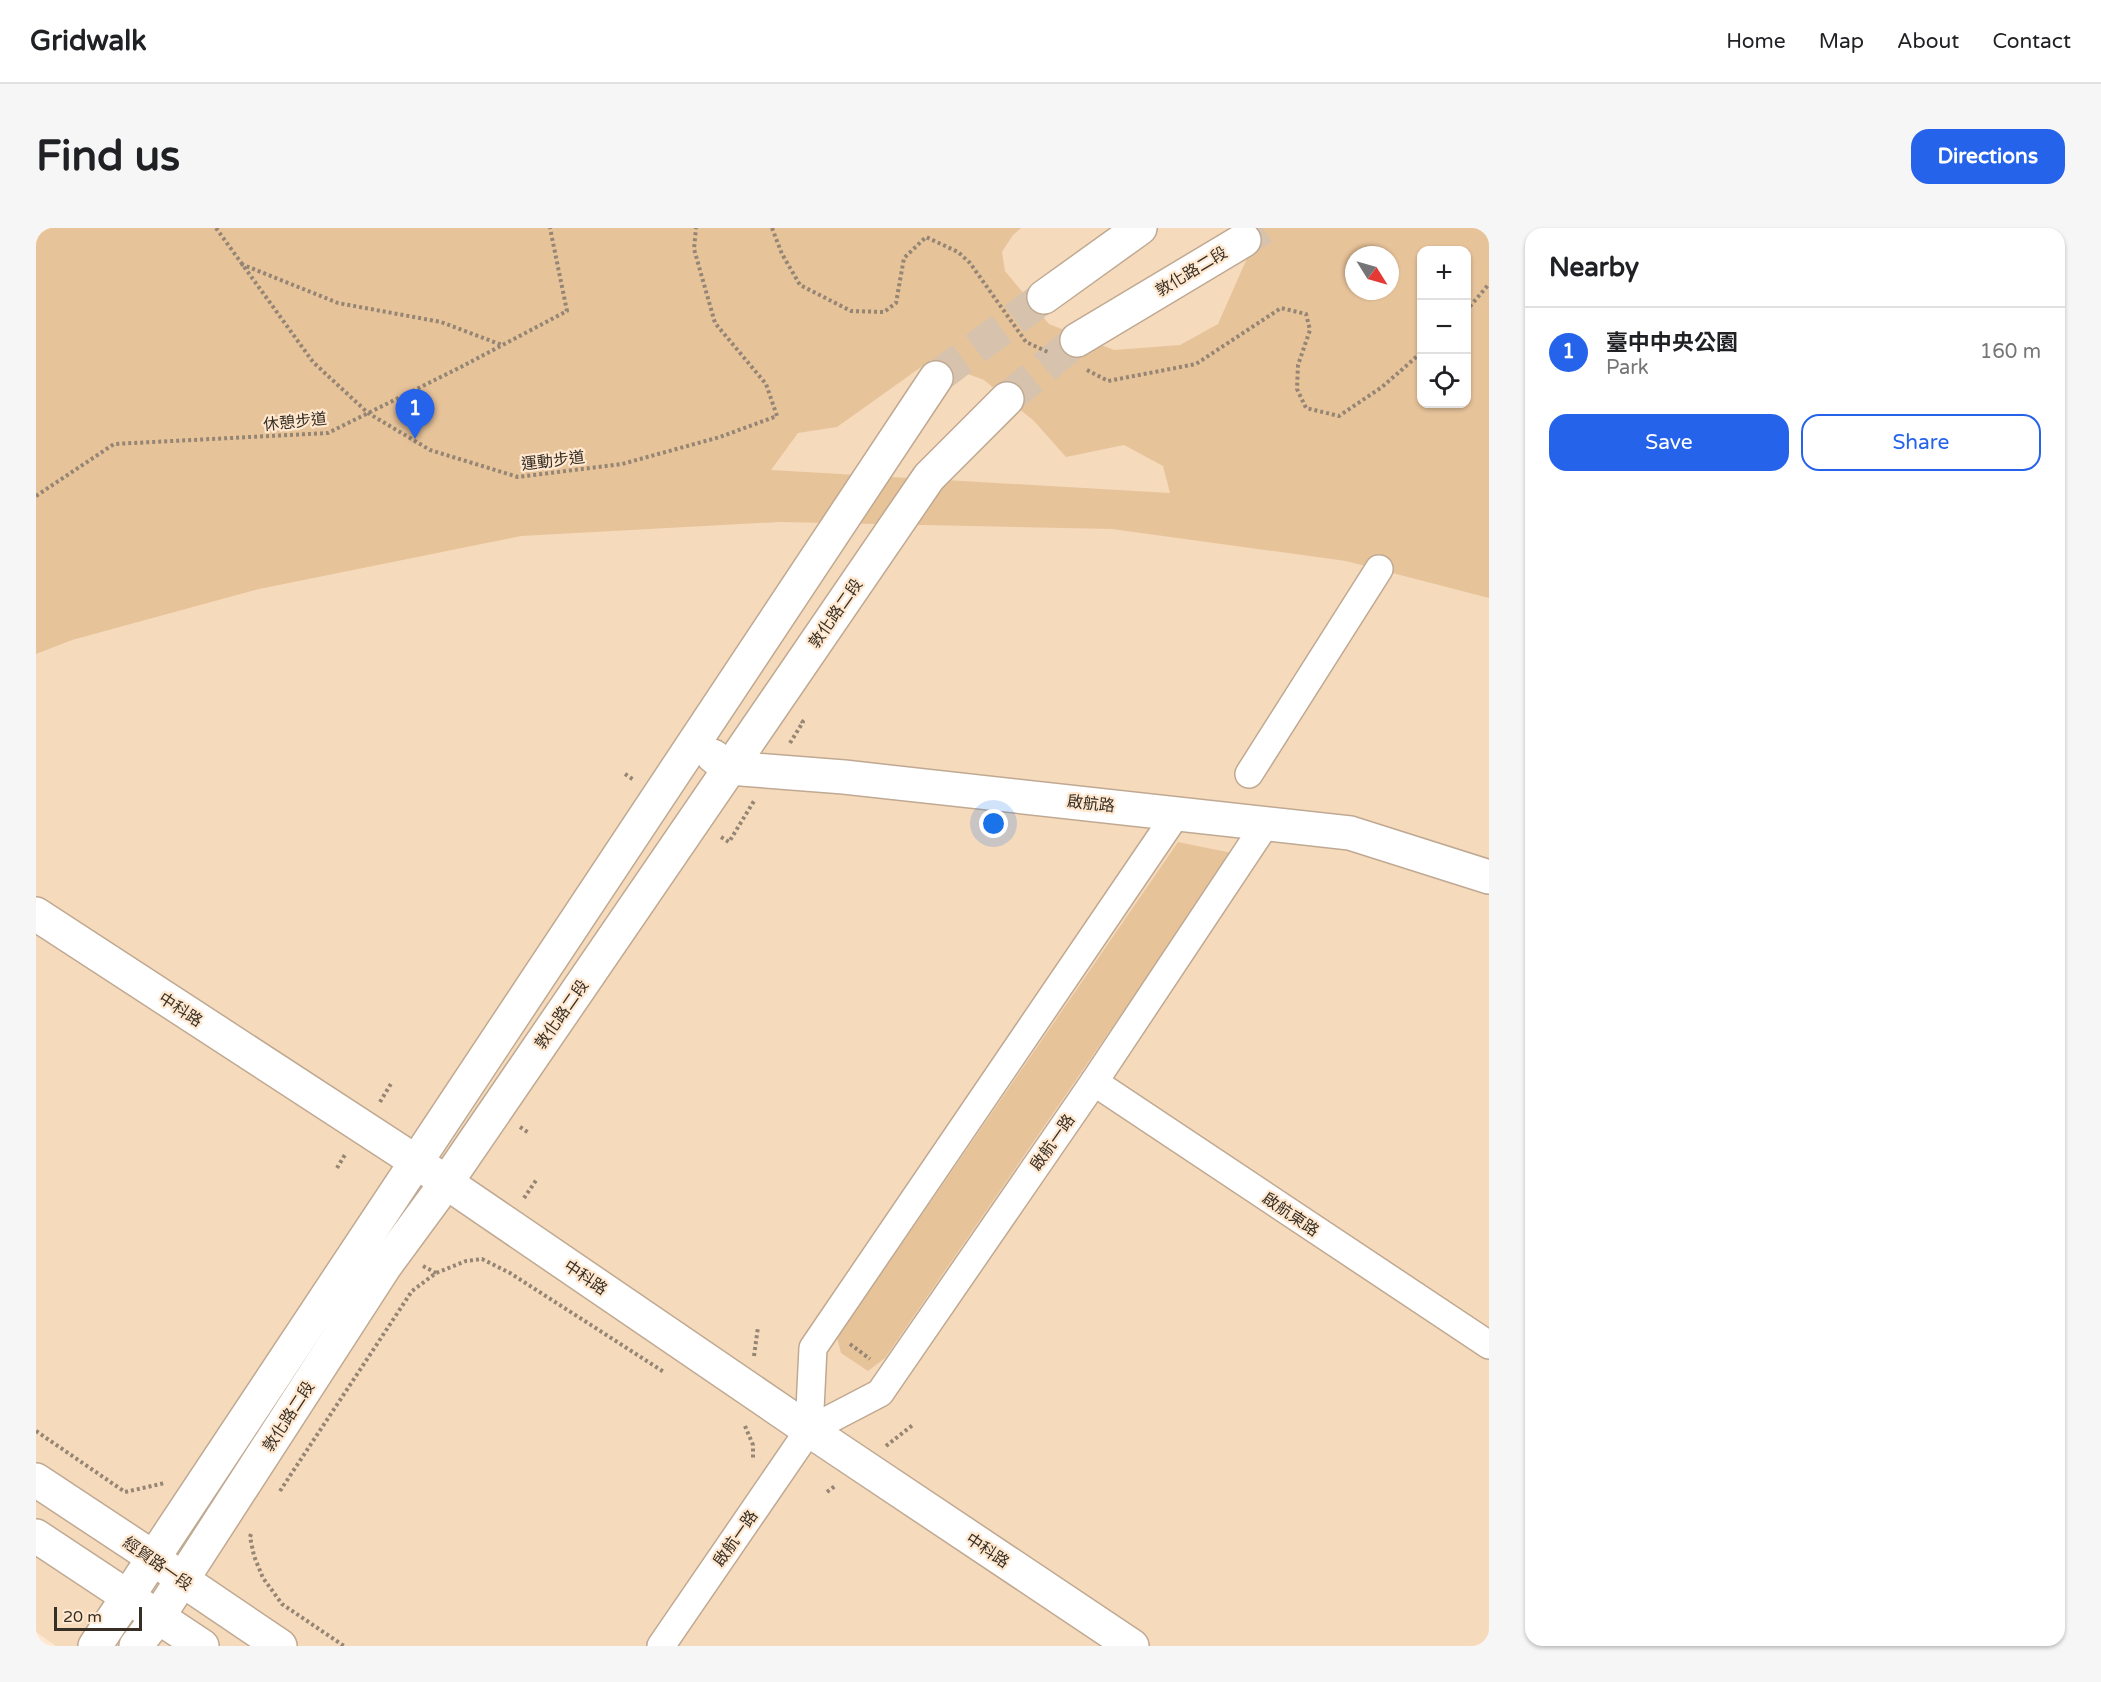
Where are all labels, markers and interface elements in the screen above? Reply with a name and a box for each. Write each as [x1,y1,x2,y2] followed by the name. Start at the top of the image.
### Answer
[30,24,147,58] text: Gridwalk
[1726,29,1786,54] text: Home
[1819,29,1864,54] text: Map
[1897,29,1959,54] text: About
[1992,29,2071,54] text: Contact
[1911,129,2065,184] button: Directions
[36,131,180,182] text: Find us
[1152,243,1231,301] street label: 敦化路二段
[1345,246,1399,300] north arrow
[1417,246,1471,408] map controls
[1417,246,1471,300] button: +
[1549,252,1639,283] text: Nearby
[1417,300,1471,354] button: −
[1606,330,1738,356] text: 臺中中央公園
[1562,340,1575,364] text: 1
[1980,340,2041,364] text: 160 m
[1417,354,1471,408] button: locate
[1606,356,1649,380] text: Park
[396,390,434,439] pin: 1
[262,409,328,435] street label: 休憩步道
[1549,414,1789,471] button: Save
[1801,414,2041,471] button: Share
[520,447,586,475] street label: 運動步道
[805,575,867,652] street label: 敦化路二段
[1066,792,1116,816] street label: 啟航路
[979,809,1008,838] your location
[531,976,593,1053] street label: 敦化路二段
[155,988,206,1031] street label: 中科路
[1026,1111,1079,1175] street label: 啟航一路
[1258,1189,1323,1241] street label: 啟航東路
[560,1256,611,1300] street label: 中科路
[259,1378,319,1456] street label: 敦化路二段
[709,1507,762,1571] street label: 啟航一路
[962,1529,1013,1573] street label: 中科路
[119,1533,196,1595] street label: 經貿路一段
[54,1604,142,1632] scale bar
[63,1607,102,1627] text: 20 m

